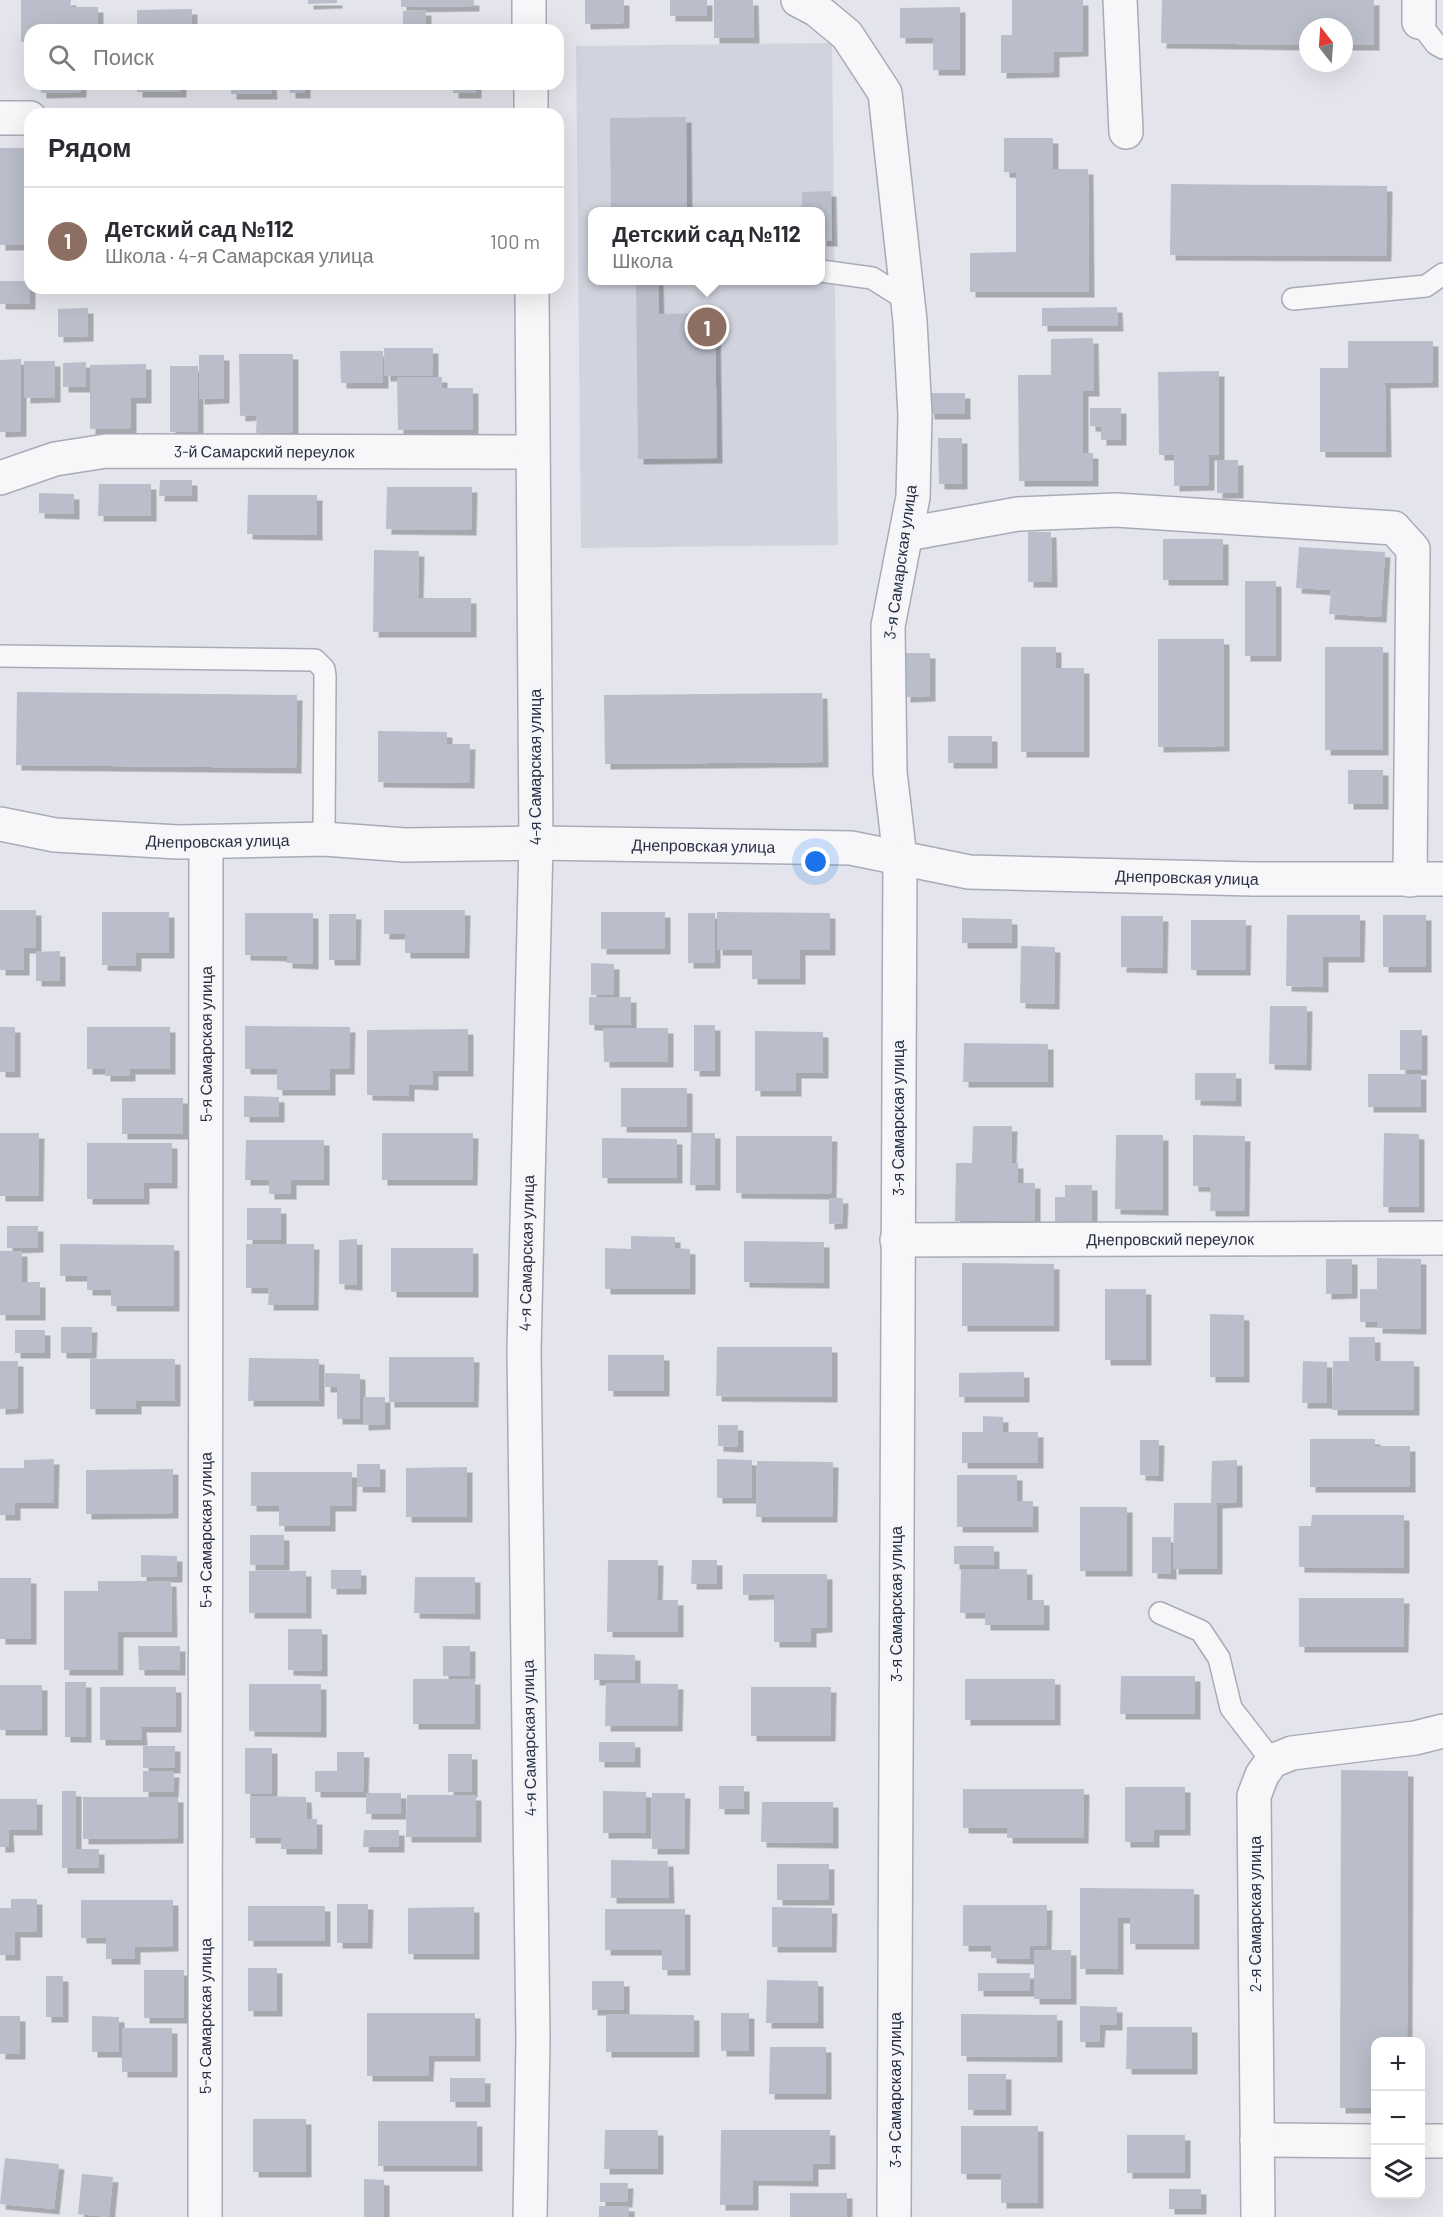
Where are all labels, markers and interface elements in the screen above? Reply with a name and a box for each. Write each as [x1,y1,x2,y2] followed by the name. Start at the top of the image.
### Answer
[1299,18,1353,72] north arrow
[24,24,564,90] search box
[45,41,78,74] icon: search
[93,43,154,69] text: Поиск
[48,131,131,162] text: Рядом
[588,207,825,285] popup
[105,215,294,241] text: Детский сад №112
[612,220,801,246] text: Детский сад №112
[64,229,71,253] text: 1
[490,229,540,253] text: 100 m
[105,243,374,267] text: Школа · 4-я Самарская улица
[612,248,673,272] text: Школа
[688,304,726,350] pin: 1
[174,441,355,461] street label: 3-й Самарский переулок
[879,483,920,640] street label: 3-я Самарская улица
[525,689,544,845] street label: 4-я Самарская улица
[145,830,290,851] street label: Днепровская улица
[632,835,775,856] street label: Днепровская улица
[801,847,830,876] your location
[1115,866,1259,888] street label: Днепровская улица
[196,966,215,1122] street label: 5-я Самарская улица
[888,1040,907,1196] street label: 3-я Самарская улица
[514,1174,537,1332] street label: 4-я Самарская улица
[1086,1229,1255,1248] street label: Днепровский переулок
[195,1452,215,1608] street label: 5-я Самарская улица
[886,1526,905,1682] street label: 3-я Самарская улица
[518,1659,539,1816] street label: 4-я Самарская улица
[1245,1836,1264,1992] street label: 2-я Самарская улица
[195,1938,214,2094] street label: 5-я Самарская улица
[885,2012,904,2168] street label: 3-я Самарская улица
[1371,2037,1425,2199] map controls
[1371,2037,1425,2091] button: +
[1371,2091,1425,2145] button: −
[1371,2145,1425,2199] button: layers

